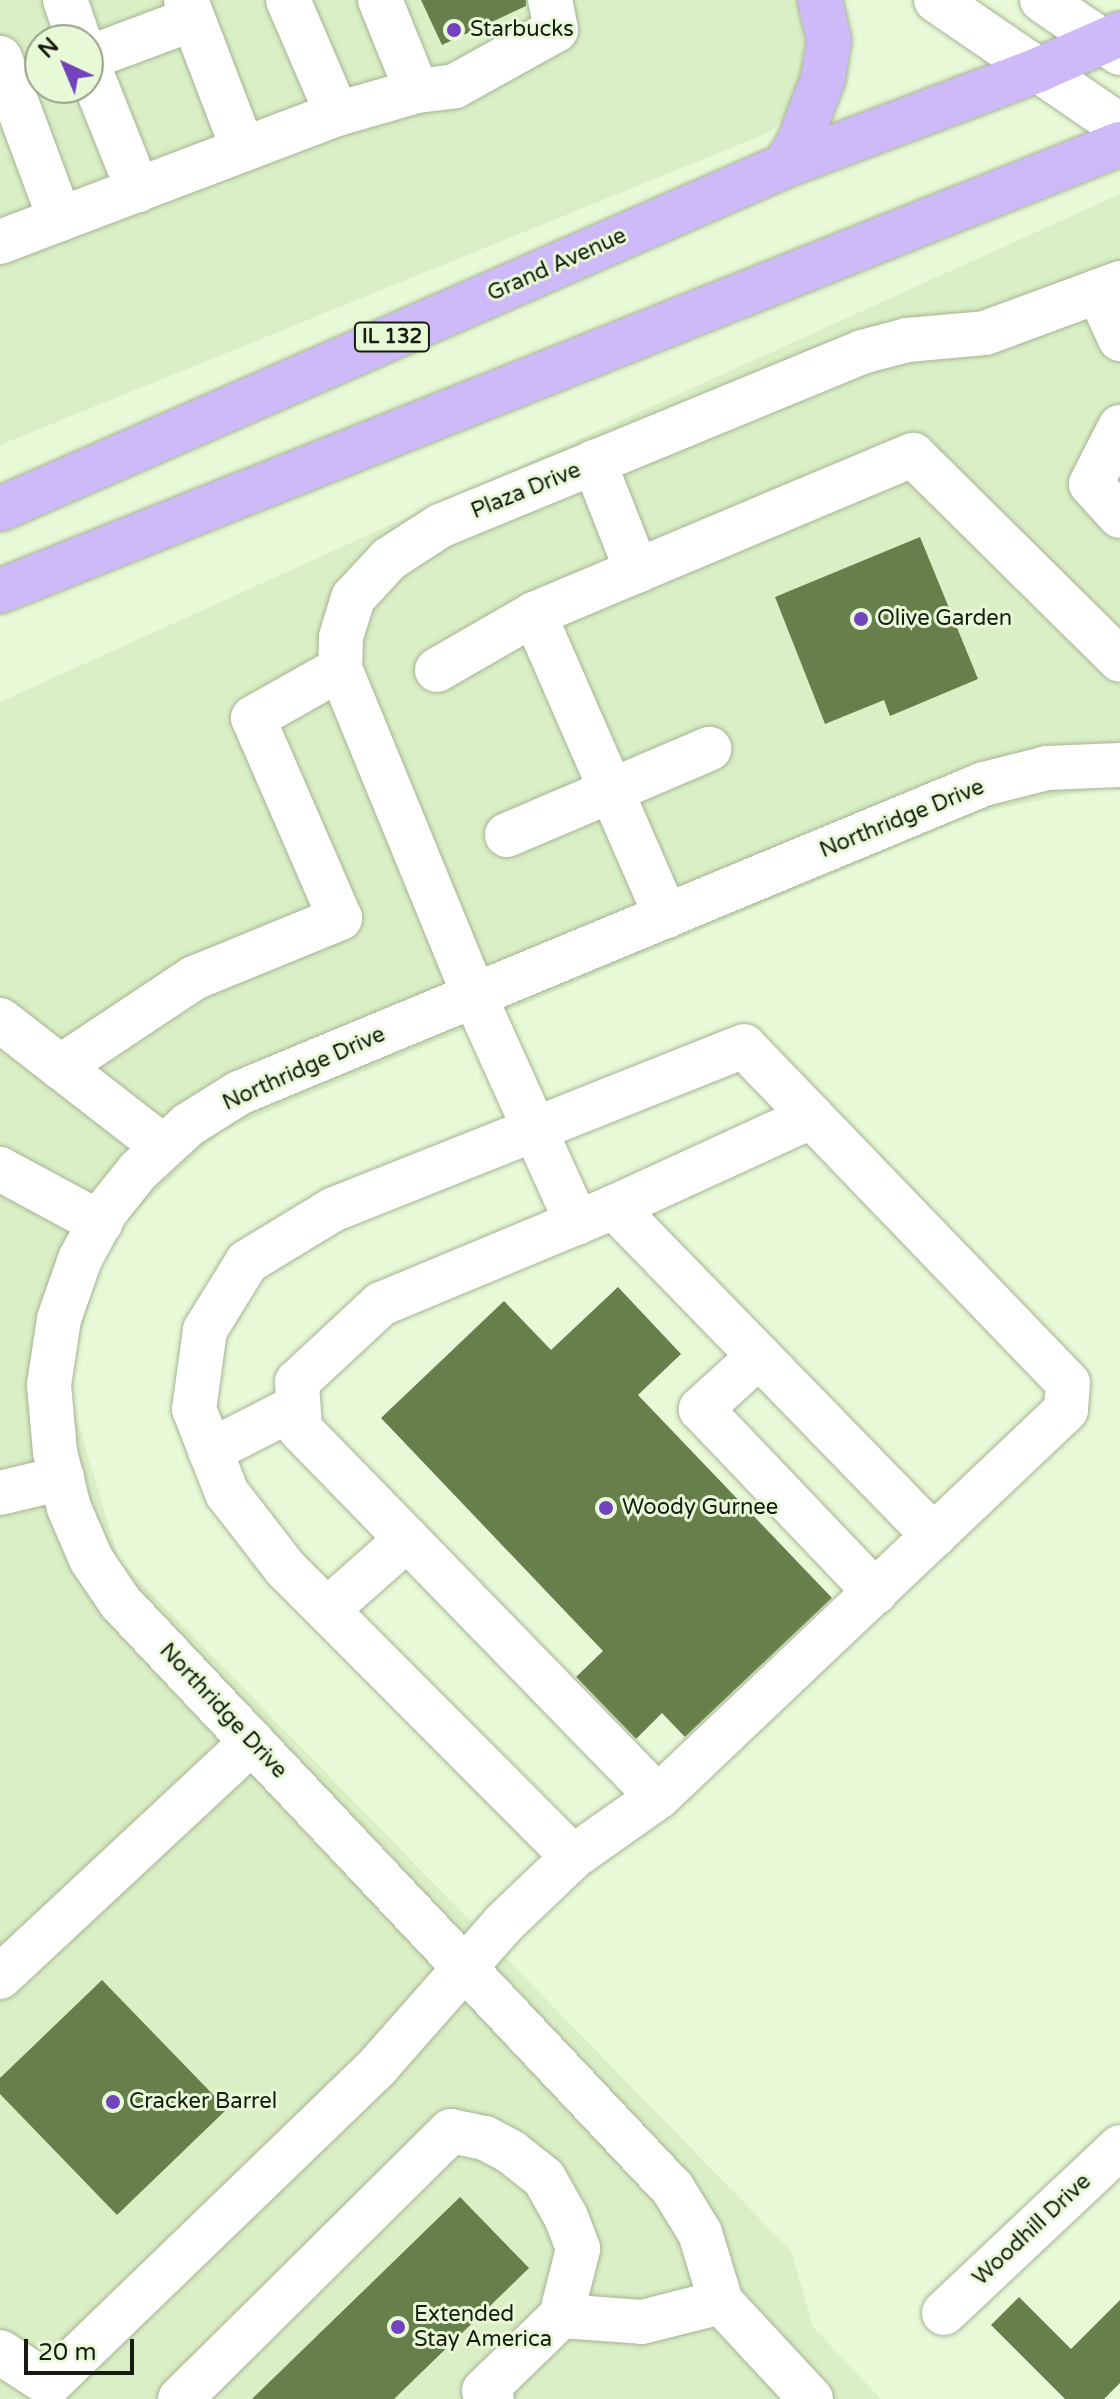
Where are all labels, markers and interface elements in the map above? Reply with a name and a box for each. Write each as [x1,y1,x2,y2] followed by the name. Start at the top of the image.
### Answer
[470,17,574,43] place label: Starbucks
[445,21,463,39] marker: Starbucks
[24,24,104,104] north arrow
[33,33,64,64] text: N
[483,223,631,307] street label: Grand Avenue
[352,321,432,353] road number: IL 132
[467,457,585,525] street label: Plaza Drive
[877,606,1012,632] place label: Olive Garden
[852,610,870,628] marker: Olive Garden
[816,774,988,864] street label: Northridge Drive
[219,1021,389,1117] street label: Northridge Drive
[622,1495,778,1521] place label: Woody Gurnee
[597,1499,615,1517] marker: Woody Gurnee
[154,1638,292,1784] street label: Northridge Drive
[129,2089,277,2115] place label: Cracker Barrel
[104,2093,122,2111] marker: Cracker Barrel
[968,2169,1096,2291] street label: Woodhill Drive
[414,2301,552,2352] place label: Extended Stay America
[389,2318,407,2336] marker: Extended Stay America
[28,2323,138,2373] scale bar
[38,2338,96,2367] text: 20 m

